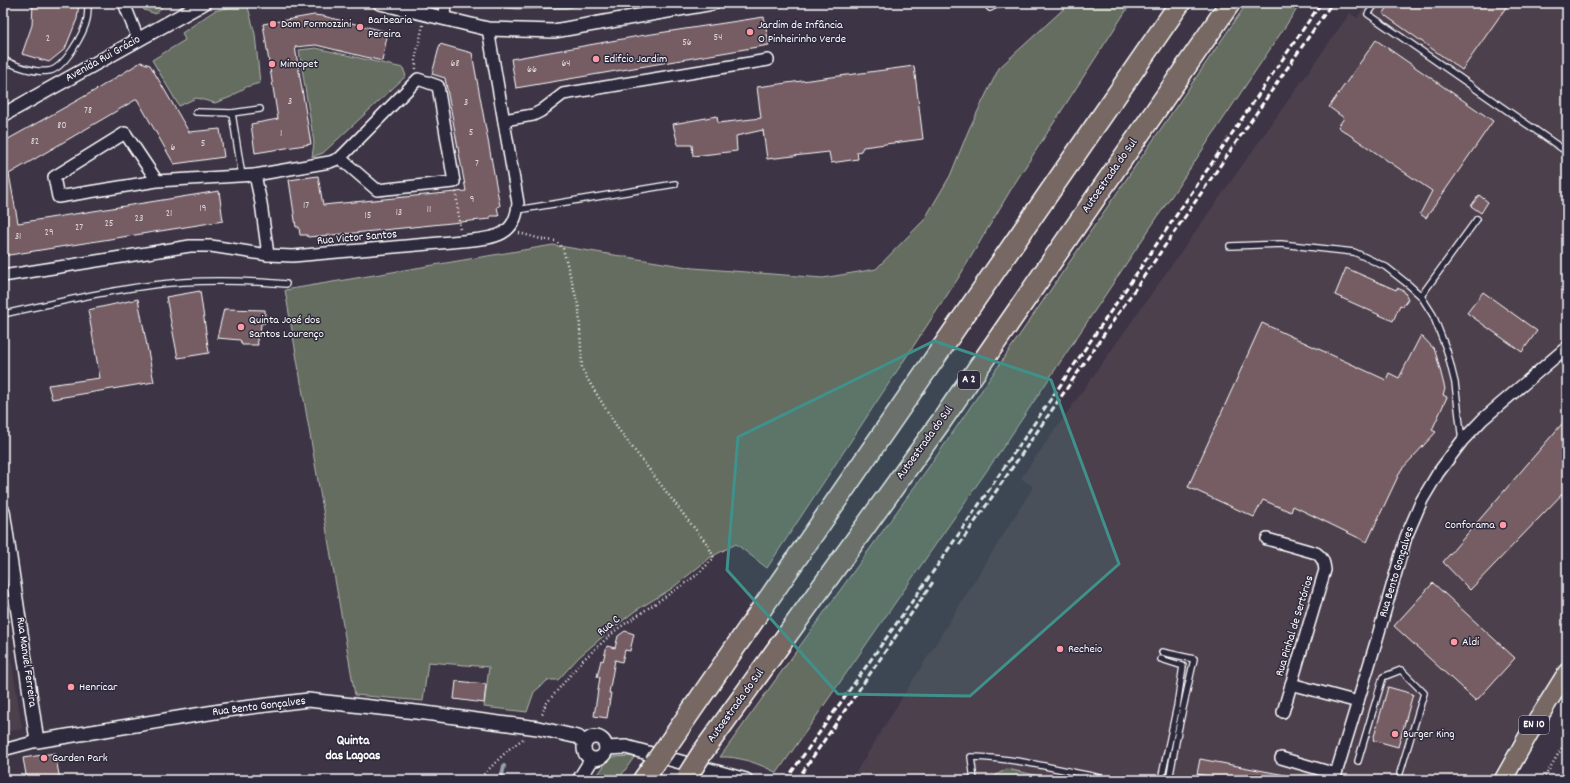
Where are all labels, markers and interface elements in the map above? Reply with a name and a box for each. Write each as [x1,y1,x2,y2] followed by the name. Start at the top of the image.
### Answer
[368,12,413,43] place label: Barbearia Pereira
[281,16,351,33] place label: Dom Formozzini
[758,17,846,48] place label: Jardim de Infância O Pinheirinho Verde
[268,19,278,29] marker: Dom Formozzini
[355,22,365,32] marker: Barbearia Pereira
[745,27,755,37] marker: Jardim de Infância O Pinheirinho Verde
[62,31,144,87] street label: Avenida Rui Grácio
[714,31,722,45] house number: 54
[46,32,50,46] house number: 2
[682,36,692,50] house number: 56
[604,51,667,68] place label: Edifcio Jardim
[591,54,601,64] marker: Edifcio Jardim
[280,56,319,73] place label: Mimopet
[451,57,459,71] house number: 68
[561,57,571,71] house number: 64
[267,59,277,69] marker: Mimopet
[527,63,537,77] house number: 66
[288,95,292,109] house number: 3
[464,96,468,110] house number: 3
[84,104,92,118] house number: 78
[57,119,67,133] house number: 80
[469,126,474,140] house number: 5
[280,127,282,141] house number: 1
[31,135,39,149] house number: 82
[1078,135,1142,217] street label: Autoestrada do Sul
[201,137,206,151] house number: 5
[171,141,176,155] house number: 6
[475,157,479,171] house number: 7
[470,193,474,207] house number: 9
[303,199,309,213] house number: 17
[200,202,206,216] house number: 19
[427,203,431,217] house number: 11
[396,206,402,220] house number: 13
[166,207,172,221] house number: 21
[365,209,372,223] house number: 15
[135,212,143,226] house number: 23
[105,217,114,231] house number: 25
[75,221,83,235] house number: 27
[45,226,53,240] house number: 29
[316,226,398,250] street label: Rua Victor Santos
[15,230,21,244] house number: 31
[249,312,324,343] place label: Quinta José dos Santos Lourenço
[236,322,246,332] marker: Quinta José dos Santos Lourenço
[958,371,980,389] road number: A 2
[892,403,958,483] street label: Autoestrada do Sul
[1445,517,1495,534] place label: Conforama
[1498,520,1508,530] marker: Conforama
[1375,525,1419,619] street label: Rua Bento Gonçalves
[1272,573,1318,679] street label: Rua Pinhal de Sertórios
[594,611,624,641] street label: Rua C
[11,616,41,708] street label: Rua Manuel Ferreira
[1462,634,1479,651] place label: Aldi
[1449,637,1459,647] marker: Aldi
[1068,641,1102,658] place label: Recheio
[1055,644,1065,654] marker: Recheio
[703,666,769,746] street label: Autoestrada do Sul
[79,679,118,696] place label: Henricar
[66,682,76,692] marker: Henricar
[211,693,307,721] street label: Rua Bento Gonçalves
[1519,716,1549,734] road number: EN 10
[1403,726,1455,743] place label: Burger King
[1390,729,1400,739] marker: Burger King
[325,732,381,766] district label: Quinta das Lagoas
[52,750,108,767] place label: Garden Park
[39,753,49,763] marker: Garden Park

